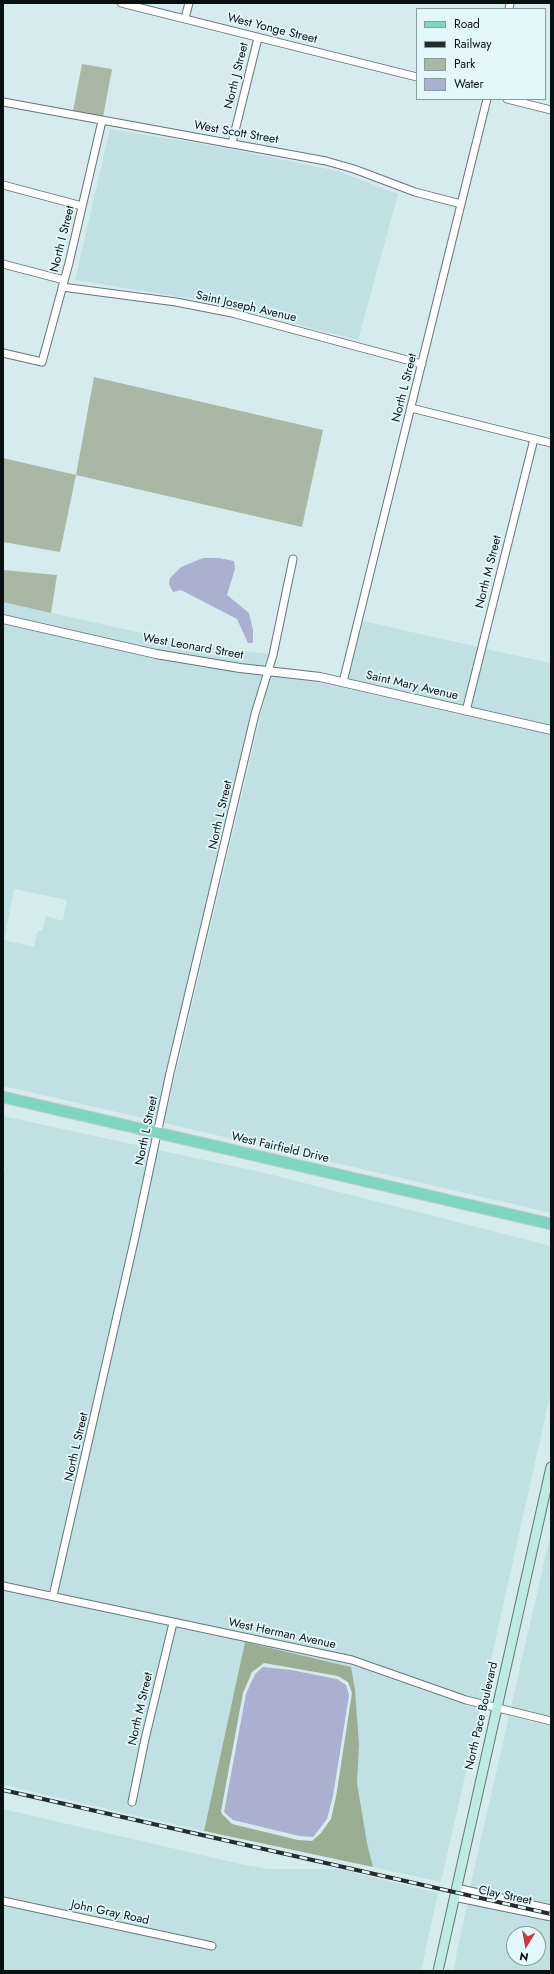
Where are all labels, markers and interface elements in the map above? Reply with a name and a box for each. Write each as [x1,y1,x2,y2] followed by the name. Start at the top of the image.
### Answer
[416,8,546,100] legend
[226,11,318,47] street label: West Yonge Street
[454,15,480,33] text: Road
[454,35,492,53] text: Railway
[222,41,252,111] street label: North J Street
[454,55,475,73] text: Park
[454,75,484,93] text: Water
[193,119,279,147] street label: West Scott Street
[48,204,78,274] street label: North I Street
[194,288,298,326] street label: Saint Joseph Avenue
[390,352,420,424] street label: North L Street
[473,534,505,610] street label: North M Street
[142,631,244,663] street label: West Leonard Street
[364,668,460,704] street label: Saint Mary Avenue
[206,779,236,851] street label: North L Street
[133,1095,161,1167] street label: North L Street
[230,1130,330,1166] street label: West Fairfield Drive
[62,1411,92,1483] street label: North L Street
[227,1616,337,1652] street label: West Herman Avenue
[463,1661,501,1771] street label: North Pace Boulevard
[126,1671,156,1747] street label: North M Street
[477,1883,533,1909] street label: Clay Street
[70,1898,150,1928] street label: John Gray Road
[506,1926,546,1966] north arrow
[518,1948,530,1965] text: N

